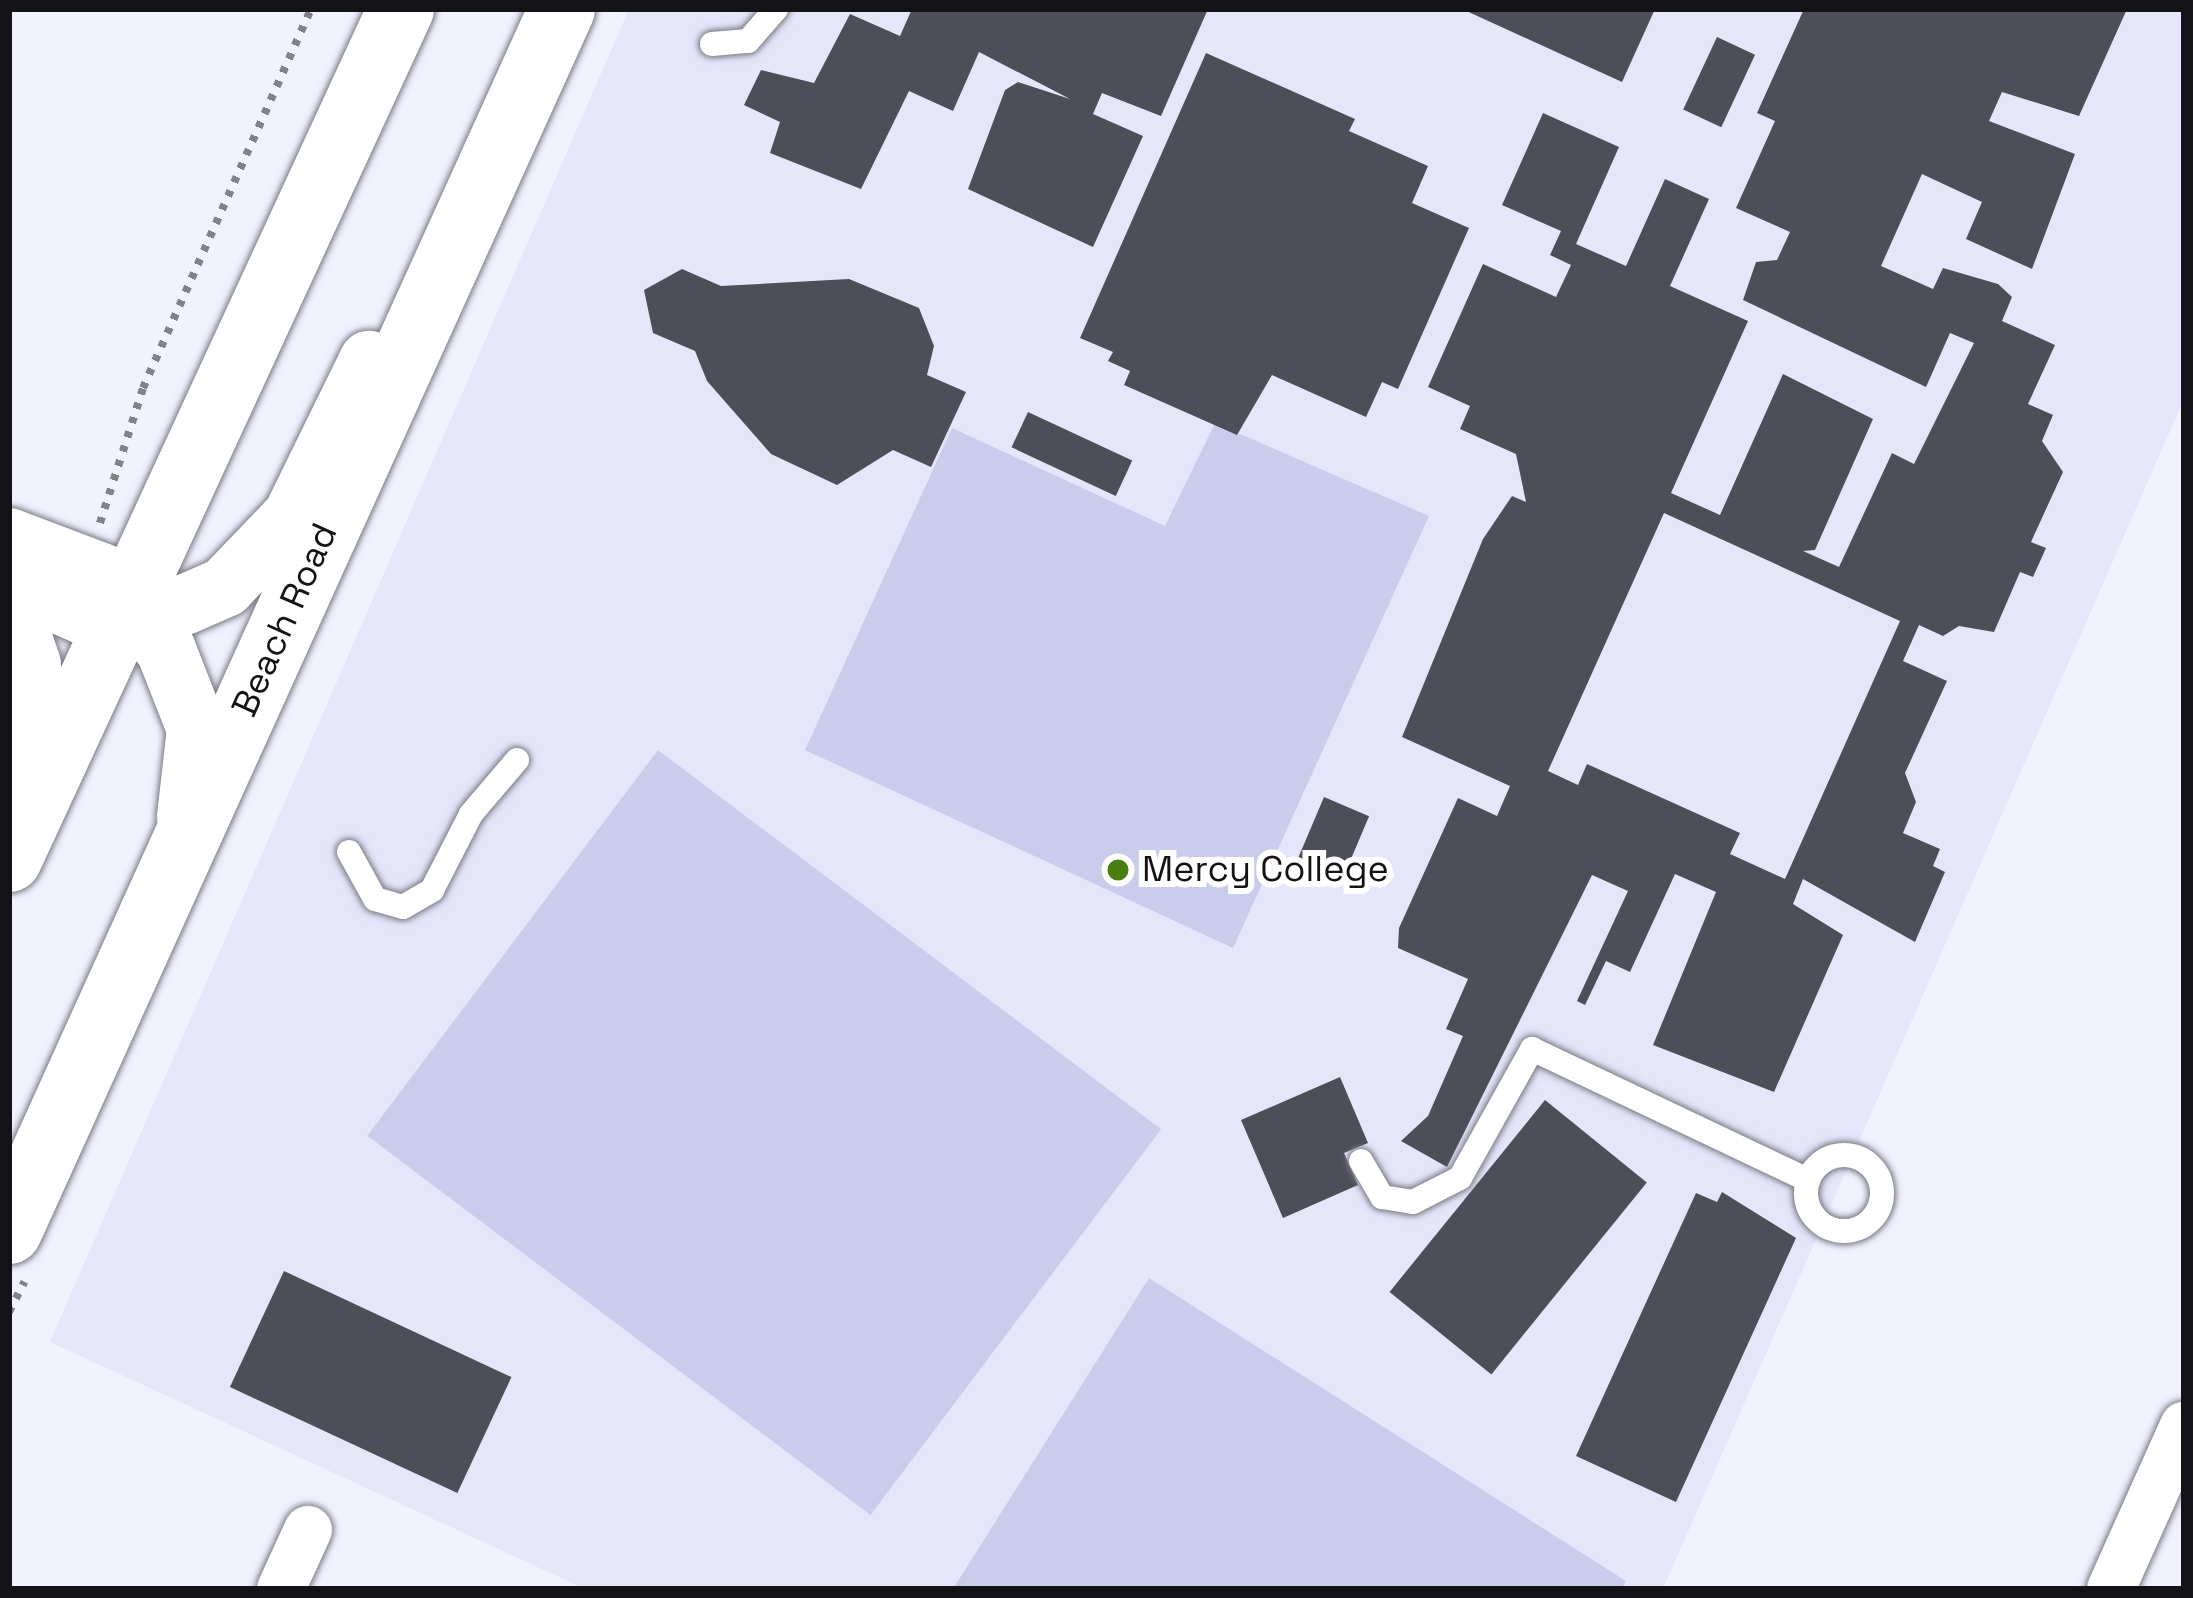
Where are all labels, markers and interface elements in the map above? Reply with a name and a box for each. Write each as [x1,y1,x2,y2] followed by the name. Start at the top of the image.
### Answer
[223,517,347,723] street label: Beach Road
[1142,848,1389,892] place label: Mercy College
[1105,857,1131,883] marker: Mercy College

